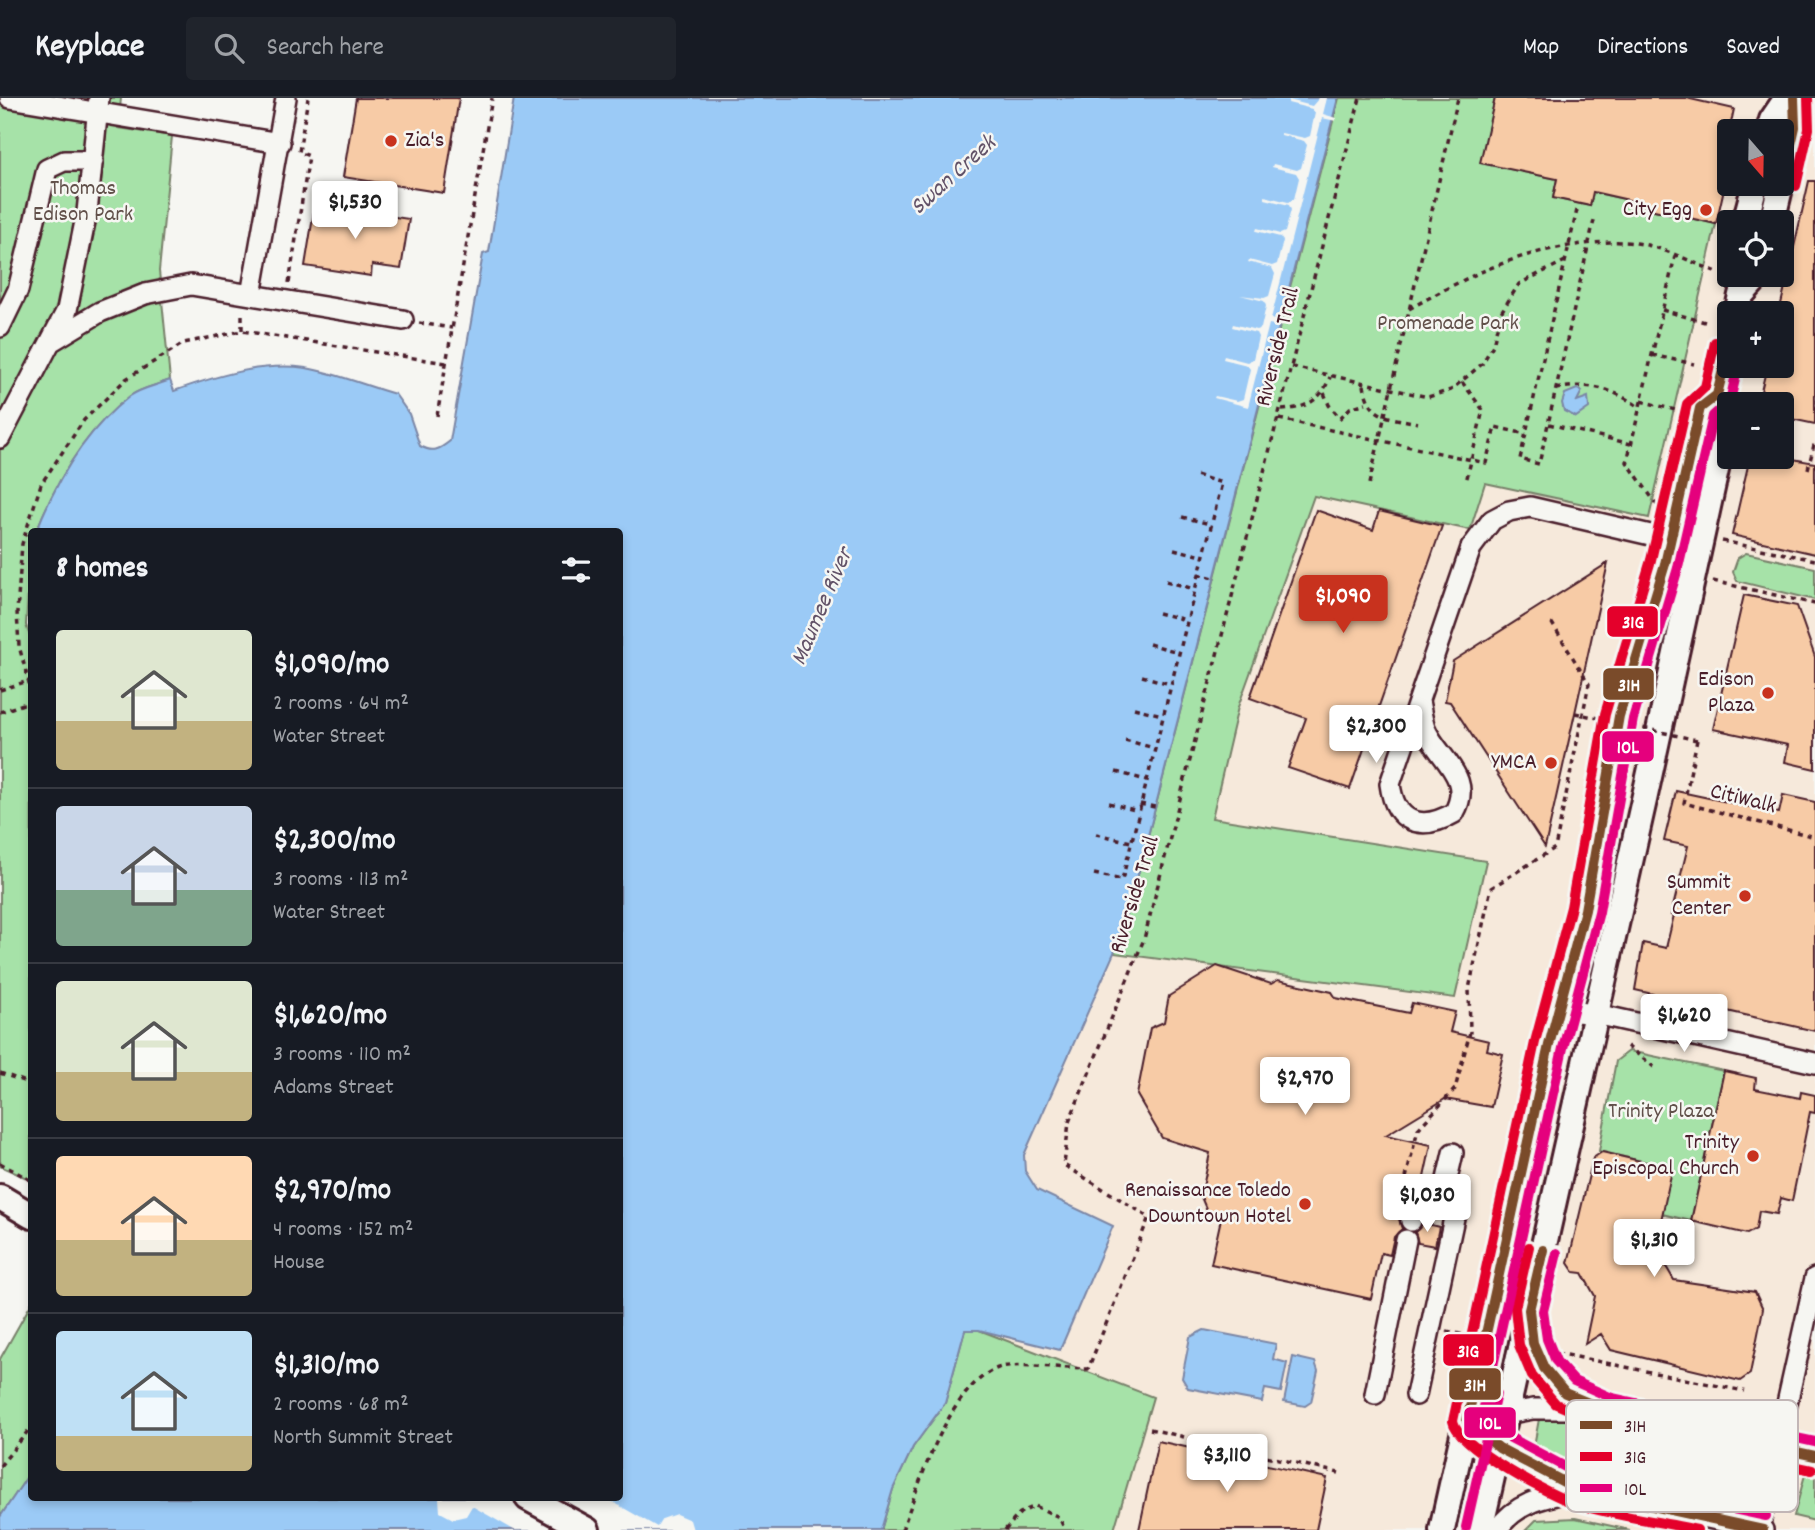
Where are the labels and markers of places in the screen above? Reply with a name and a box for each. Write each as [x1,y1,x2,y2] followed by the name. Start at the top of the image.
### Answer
[405,125,444,158] place label: Zia's
[383,133,399,149] marker: Zia's
[298,181,412,241] pin: $1,530
[1623,194,1692,227] place label: City Egg
[1698,202,1714,218] marker: City Egg
[1286,575,1400,635] pin: $1,090
[1698,664,1755,723] place label: Edison Plaza
[1760,685,1776,701] marker: Edison Plaza
[1319,706,1433,765] pin: $2,300
[1491,747,1537,780] place label: YMCA
[1543,755,1559,771] marker: YMCA
[1667,867,1731,926] place label: Summit Center
[1737,888,1753,904] marker: Summit Center
[1627,995,1741,1054] pin: $1,620
[1248,1058,1362,1117] pin: $2,970
[1592,1127,1740,1186] place label: Trinity Episcopal Church
[1745,1148,1761,1164] marker: Trinity Episcopal Church
[1370,1174,1484,1234] pin: $1,030
[1125,1175,1292,1234] place label: Renaissance Toledo Downtown Hotel
[1297,1196,1313,1212] marker: Renaissance Toledo Downtown Hotel
[1597,1220,1711,1279] pin: $1,310
[1170,1434,1284,1494] pin: $3,110

